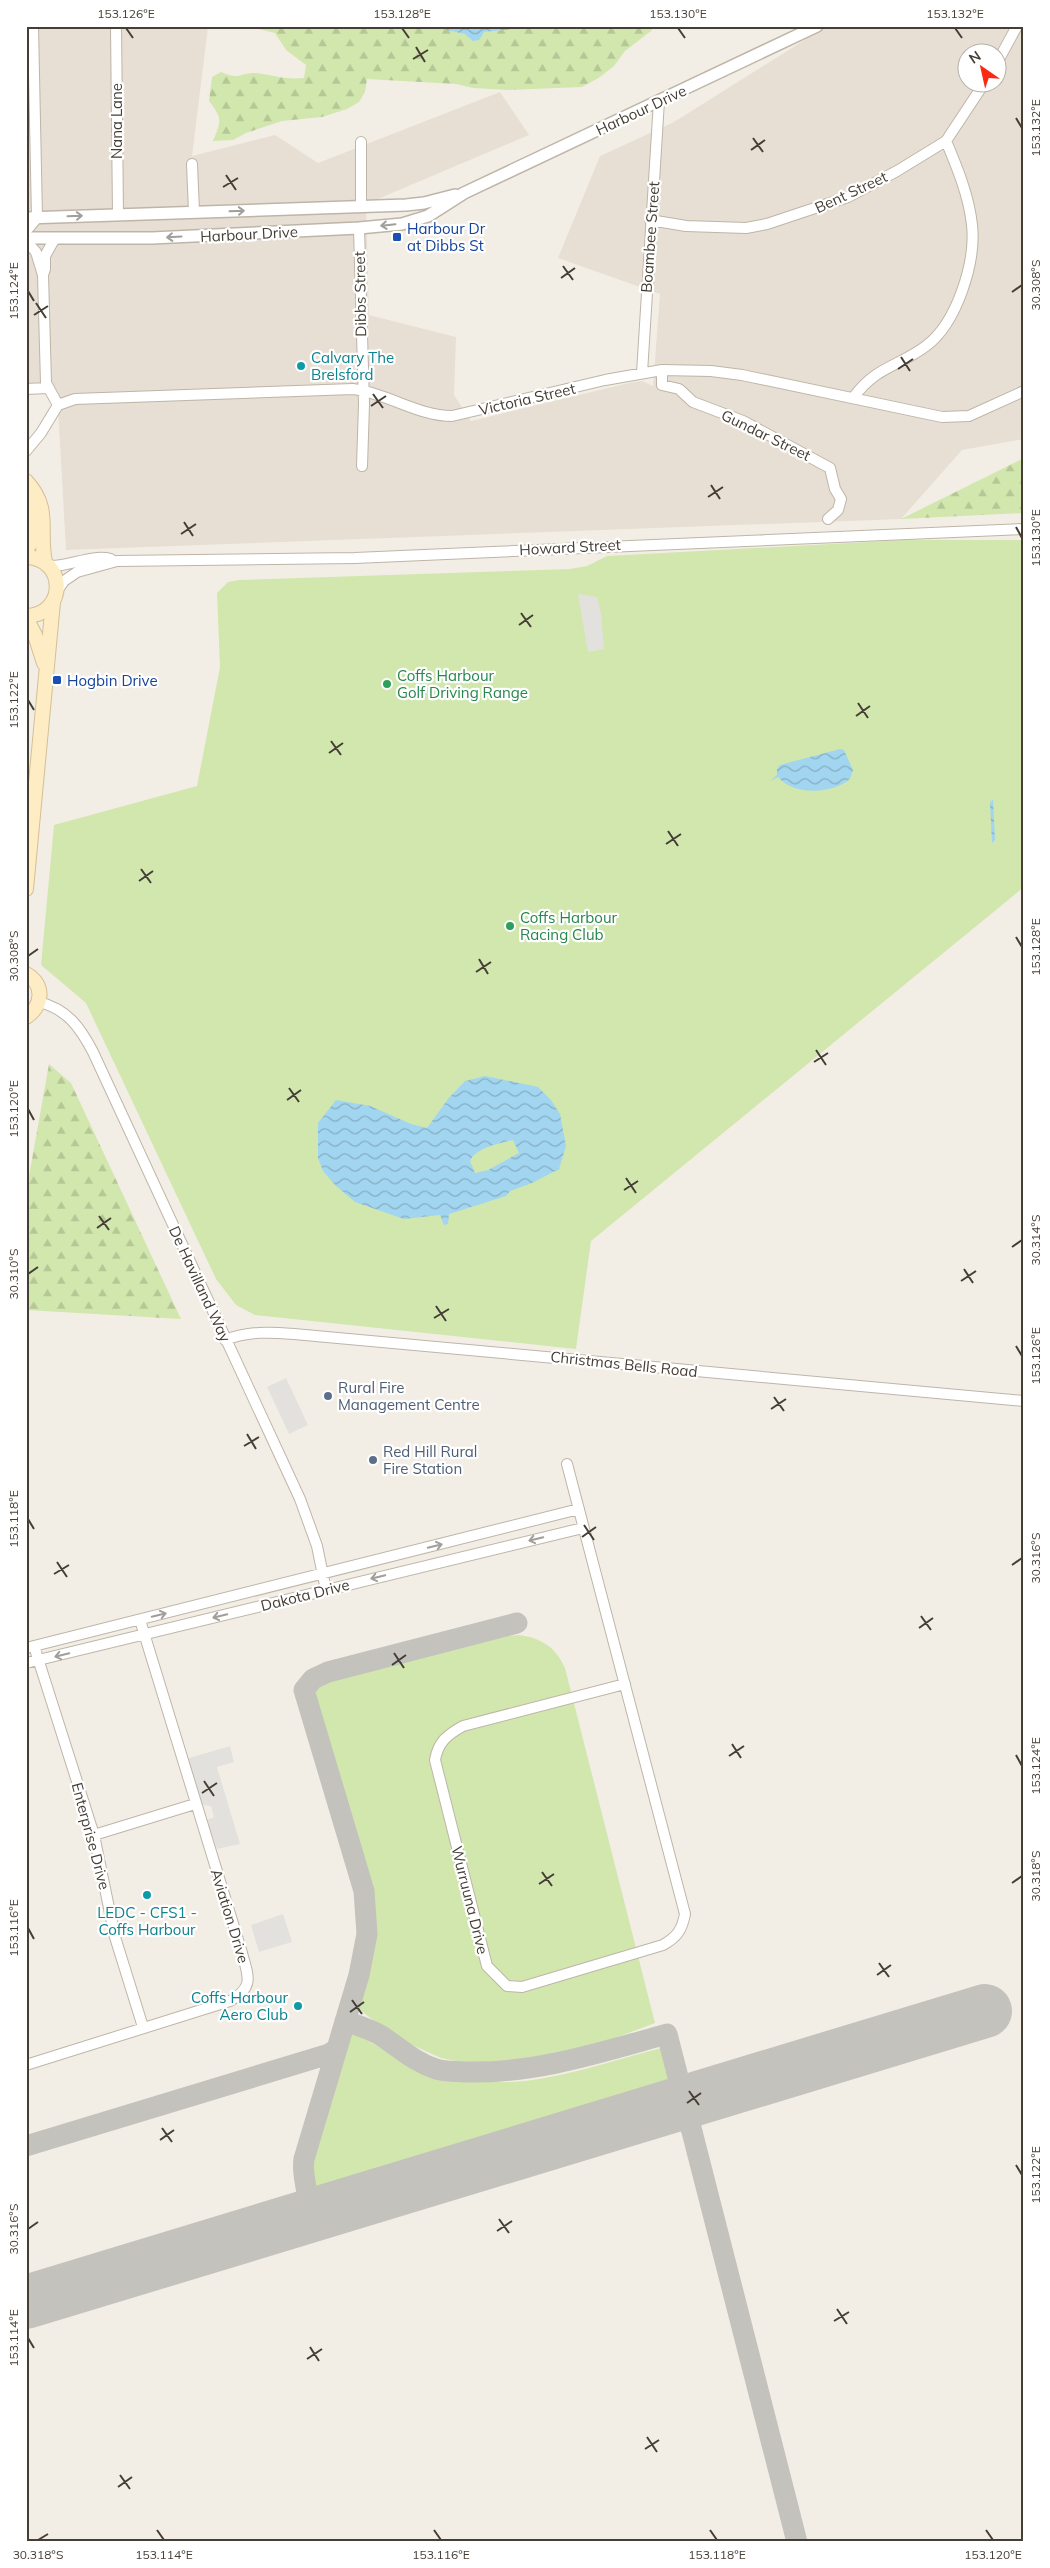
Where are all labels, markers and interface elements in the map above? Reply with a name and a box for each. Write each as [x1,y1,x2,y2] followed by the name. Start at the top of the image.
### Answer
[97,6,155,21] text: 153.126°E
[373,6,431,21] text: 153.128°E
[649,6,707,21] text: 153.130°E
[926,6,984,21] text: 153.132°E
[958,42,1008,92] north arrow
[965,47,984,68] text: N
[593,81,689,139] street label: Harbour Drive
[107,83,126,159] street label: Nana Lane
[1028,99,1043,157] text: 153.132°E
[812,167,890,217] street label: Bent Street
[637,181,663,293] street label: Boambee Street
[229,206,245,216] one-way arrow
[67,212,83,221] one-way arrow
[407,219,486,255] place label: Harbour Dr at Dibbs St
[381,220,397,230] one-way arrow
[200,222,298,246] street label: Harbour Drive
[391,231,403,243] marker: Harbour Dr at Dibbs St
[166,233,182,242] one-way arrow
[350,251,370,337] street label: Dibbs Street
[1028,260,1043,310] text: 30.308°S
[6,262,21,320] text: 153.124°E
[311,348,394,384] place label: Calvary The Brelsford
[295,360,307,372] marker: Calvary The Brelsford
[477,379,577,419] street label: Victoria Street
[718,405,814,465] street label: Gundar Street
[1028,509,1043,567] text: 153.130°E
[519,535,621,559] street label: Howard Street
[397,666,528,702] place label: Coffs Harbour Golf Driving Range
[6,671,21,729] text: 153.122°E
[67,671,158,690] place label: Hogbin Drive
[51,674,63,686] marker: Hogbin Drive
[381,678,393,690] marker: Coffs Harbour Golf Driving Range
[520,908,618,944] place label: Coffs Harbour Racing Club
[1028,918,1043,976] text: 153.128°E
[504,920,516,932] marker: Coffs Harbour Racing Club
[6,931,21,981] text: 30.308°S
[6,1080,21,1138] text: 153.120°E
[1028,1215,1043,1265] text: 30.314°S
[165,1223,235,1345] street label: De Havilland Way
[6,1249,21,1299] text: 30.310°S
[1028,1327,1043,1385] text: 153.126°E
[549,1347,699,1381] street label: Christmas Bells Road
[338,1378,480,1414] place label: Rural Fire Management Centre
[322,1390,334,1402] marker: Rural Fire Management Centre
[383,1442,477,1478] place label: Red Hill Rural Fire Station
[367,1454,379,1466] marker: Red Hill Rural Fire Station
[6,1490,21,1548] text: 153.118°E
[1028,1533,1043,1583] text: 30.316°S
[529,1535,545,1544] one-way arrow
[426,1541,442,1550] one-way arrow
[371,1573,387,1582] one-way arrow
[259,1575,351,1615] street label: Dakota Drive
[150,1610,166,1619] one-way arrow
[213,1612,229,1621] one-way arrow
[55,1650,71,1660] one-way arrow
[1028,1737,1043,1795] text: 153.124°E
[68,1780,114,1892] street label: Enterprise Drive
[447,1844,493,1956] street label: Wurruuna Drive
[1028,1851,1043,1901] text: 30.318°S
[207,1867,253,1965] street label: Aviation Drive
[141,1889,153,1901] marker: LEDC - CFS1 - Coffs Harbour
[6,1899,21,1957] text: 153.116°E
[97,1903,197,1939] place label: LEDC - CFS1 - Coffs Harbour
[191,1988,289,2024] place label: Coffs Harbour Aero Club
[292,2000,304,2012] marker: Coffs Harbour Aero Club
[1028,2146,1043,2204] text: 153.122°E
[6,2204,21,2254] text: 30.316°S
[6,2309,21,2367] text: 153.114°E
[13,2547,63,2562] text: 30.318°S
[135,2547,193,2562] text: 153.114°E
[412,2547,470,2562] text: 153.116°E
[688,2547,746,2562] text: 153.118°E
[964,2547,1022,2562] text: 153.120°E

